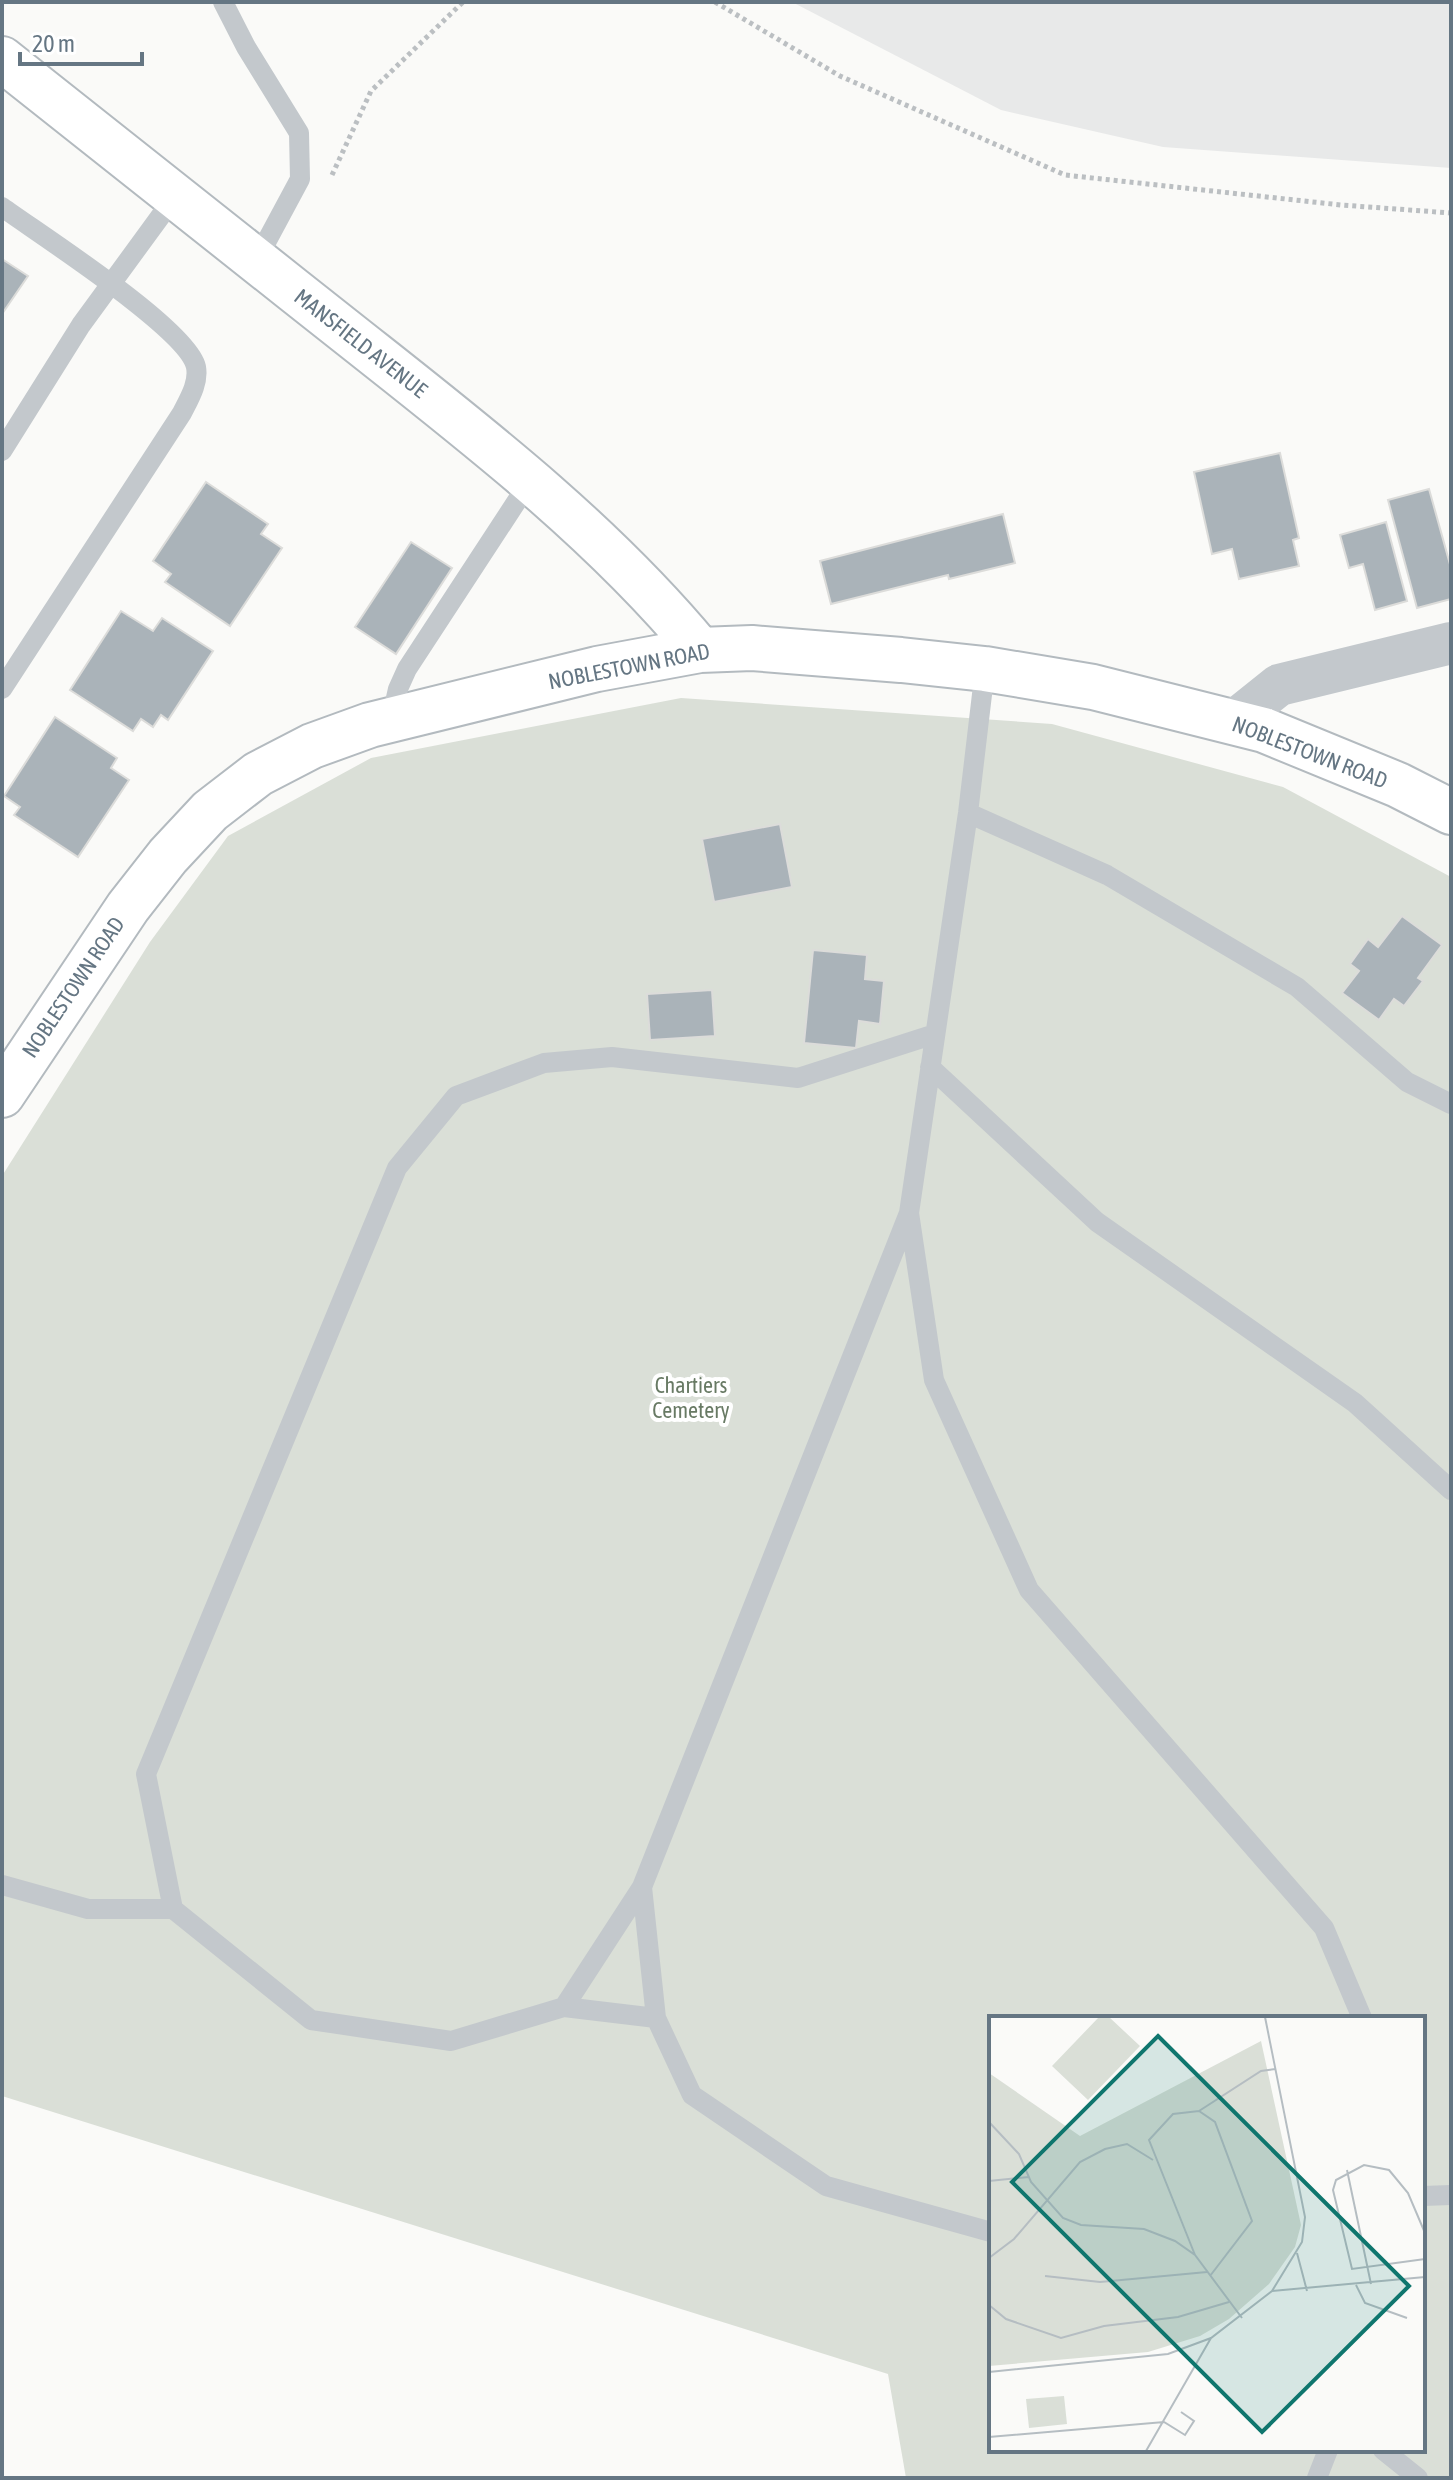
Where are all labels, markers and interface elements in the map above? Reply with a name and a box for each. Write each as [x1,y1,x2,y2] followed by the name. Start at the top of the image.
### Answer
[20,16,142,66] scale bar
[32,30,75,57] text: 20 m
[289,283,433,403] street label: MANSFIELD AVENUE
[546,638,712,694] street label: NOBLESTOWN ROAD
[1229,710,1391,794] street label: NOBLESTOWN ROAD
[16,912,130,1062] street label: NOBLESTOWN ROAD
[652,1372,730,1423] park label: Chartiers Cemetery
[989,2016,1425,2452] inset map

